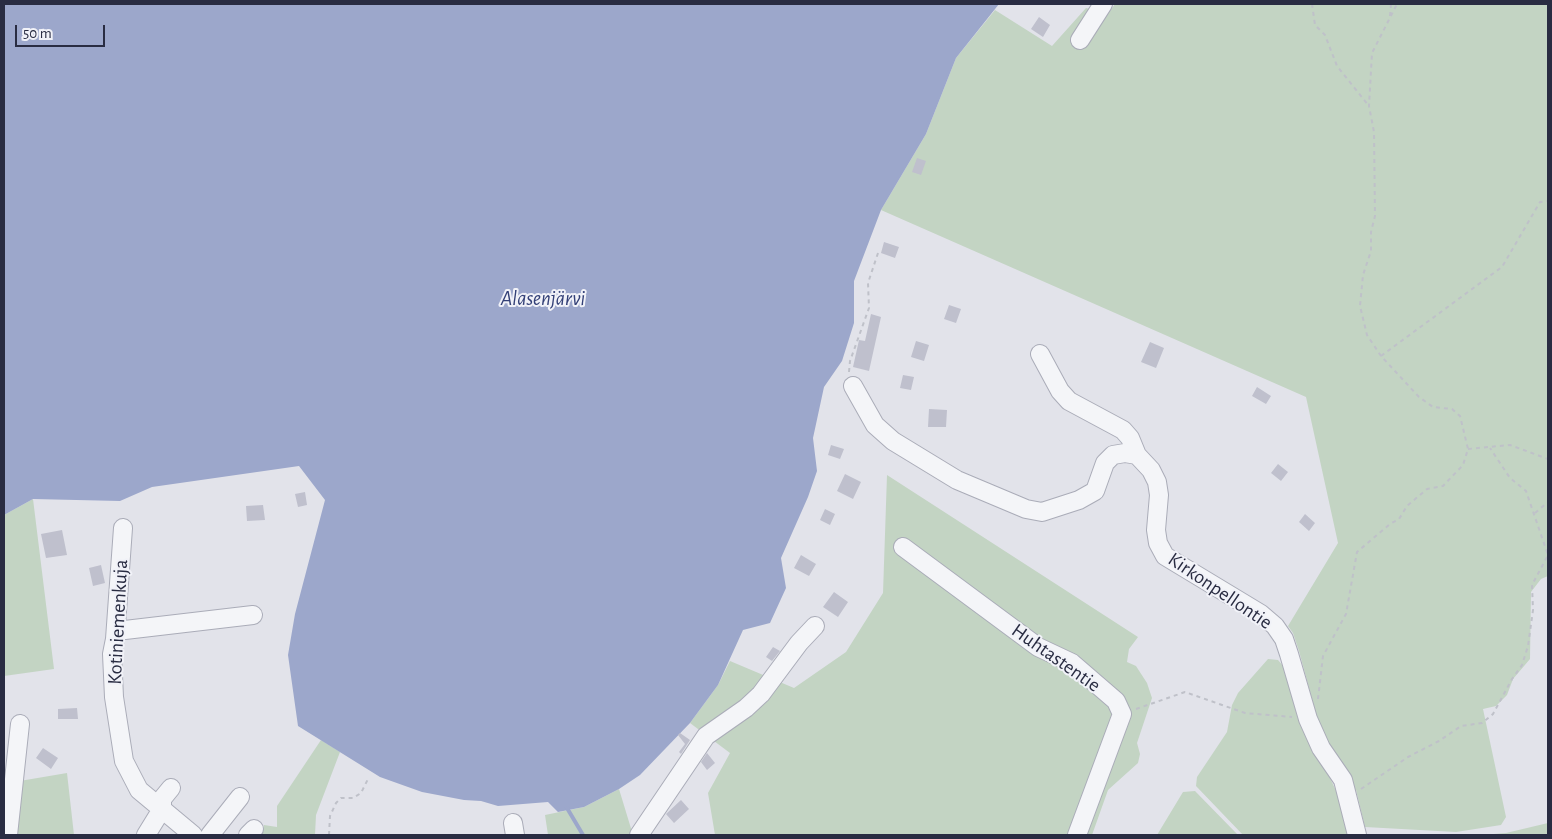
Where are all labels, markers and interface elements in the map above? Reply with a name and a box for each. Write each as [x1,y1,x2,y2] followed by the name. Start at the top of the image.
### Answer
[18,15,108,47] scale bar
[23,26,52,41] text: 50 m
[501,286,585,312] water label: Alasenjärvi
[1163,547,1277,635] street label: Kirkonpellontie
[103,559,133,685] street label: Kotiniemenkuja
[1007,619,1105,697] street label: Huhtastentie

